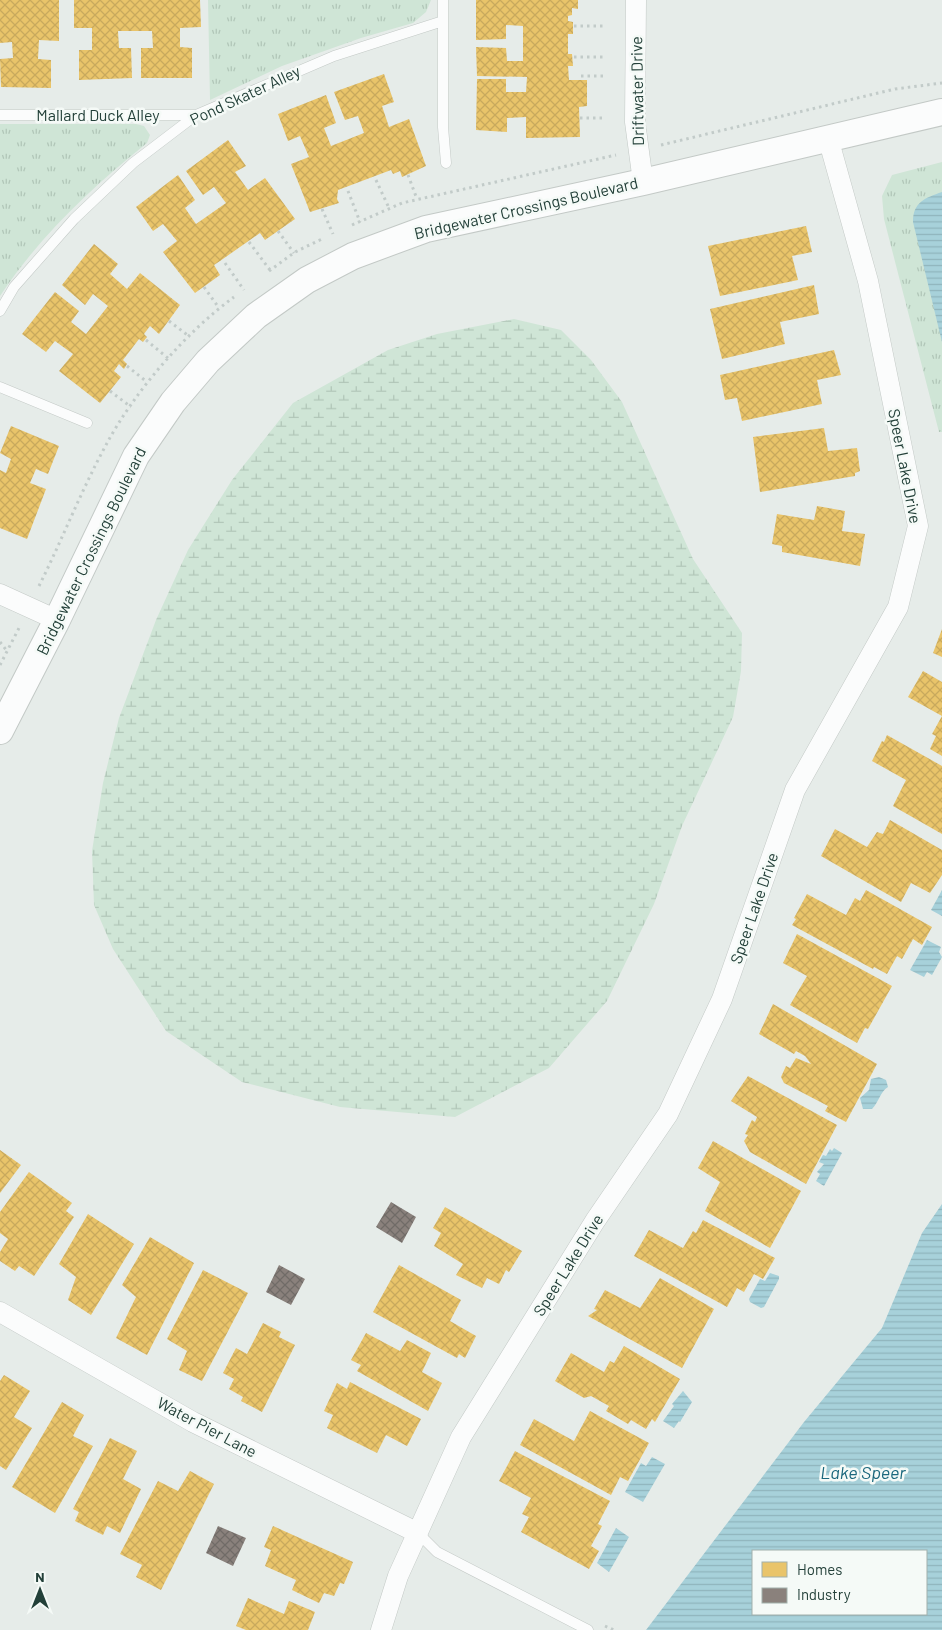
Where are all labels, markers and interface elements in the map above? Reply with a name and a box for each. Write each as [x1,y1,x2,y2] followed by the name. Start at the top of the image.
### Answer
[626,36,647,146] street label: Driftwater Drive
[187,60,304,128] street label: Pond Skater Alley
[36,105,160,124] street label: Mallard Duck Alley
[412,173,640,243] street label: Bridgewater Crossings Boulevard
[885,407,926,525] street label: Speer Lake Drive
[32,444,149,658] street label: Bridgewater Crossings Boulevard
[726,850,781,966] street label: Speer Lake Drive
[529,1210,607,1319] street label: Speer Lake Drive
[154,1392,260,1461] street label: Water Pier Lane
[820,1461,906,1483] water label: Lake Speer
[752,1550,927,1615] legend
[797,1560,842,1578] text: Homes
[15,1565,65,1615] north arrow
[35,1568,45,1585] text: N
[797,1585,851,1603] text: Industry

